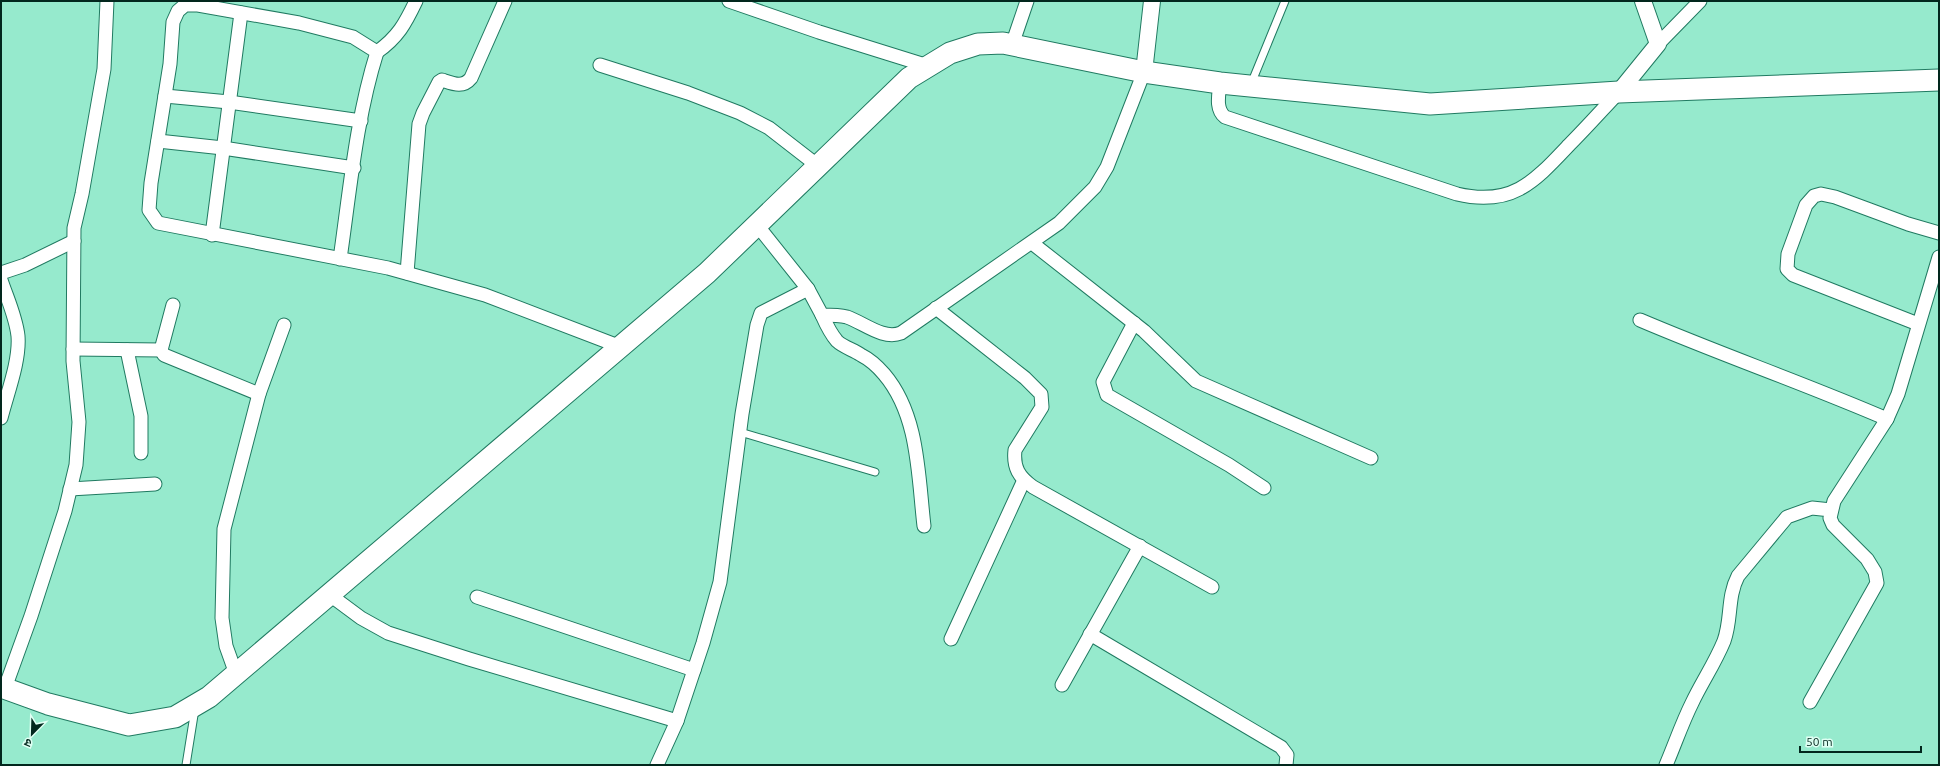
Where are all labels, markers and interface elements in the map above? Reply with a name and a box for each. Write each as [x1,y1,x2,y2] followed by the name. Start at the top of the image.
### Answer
[12,714,52,754] north arrow
[1800,728,1921,754] scale bar
[1806,735,1833,748] text: 50 m
[22,736,33,750] text: उ

